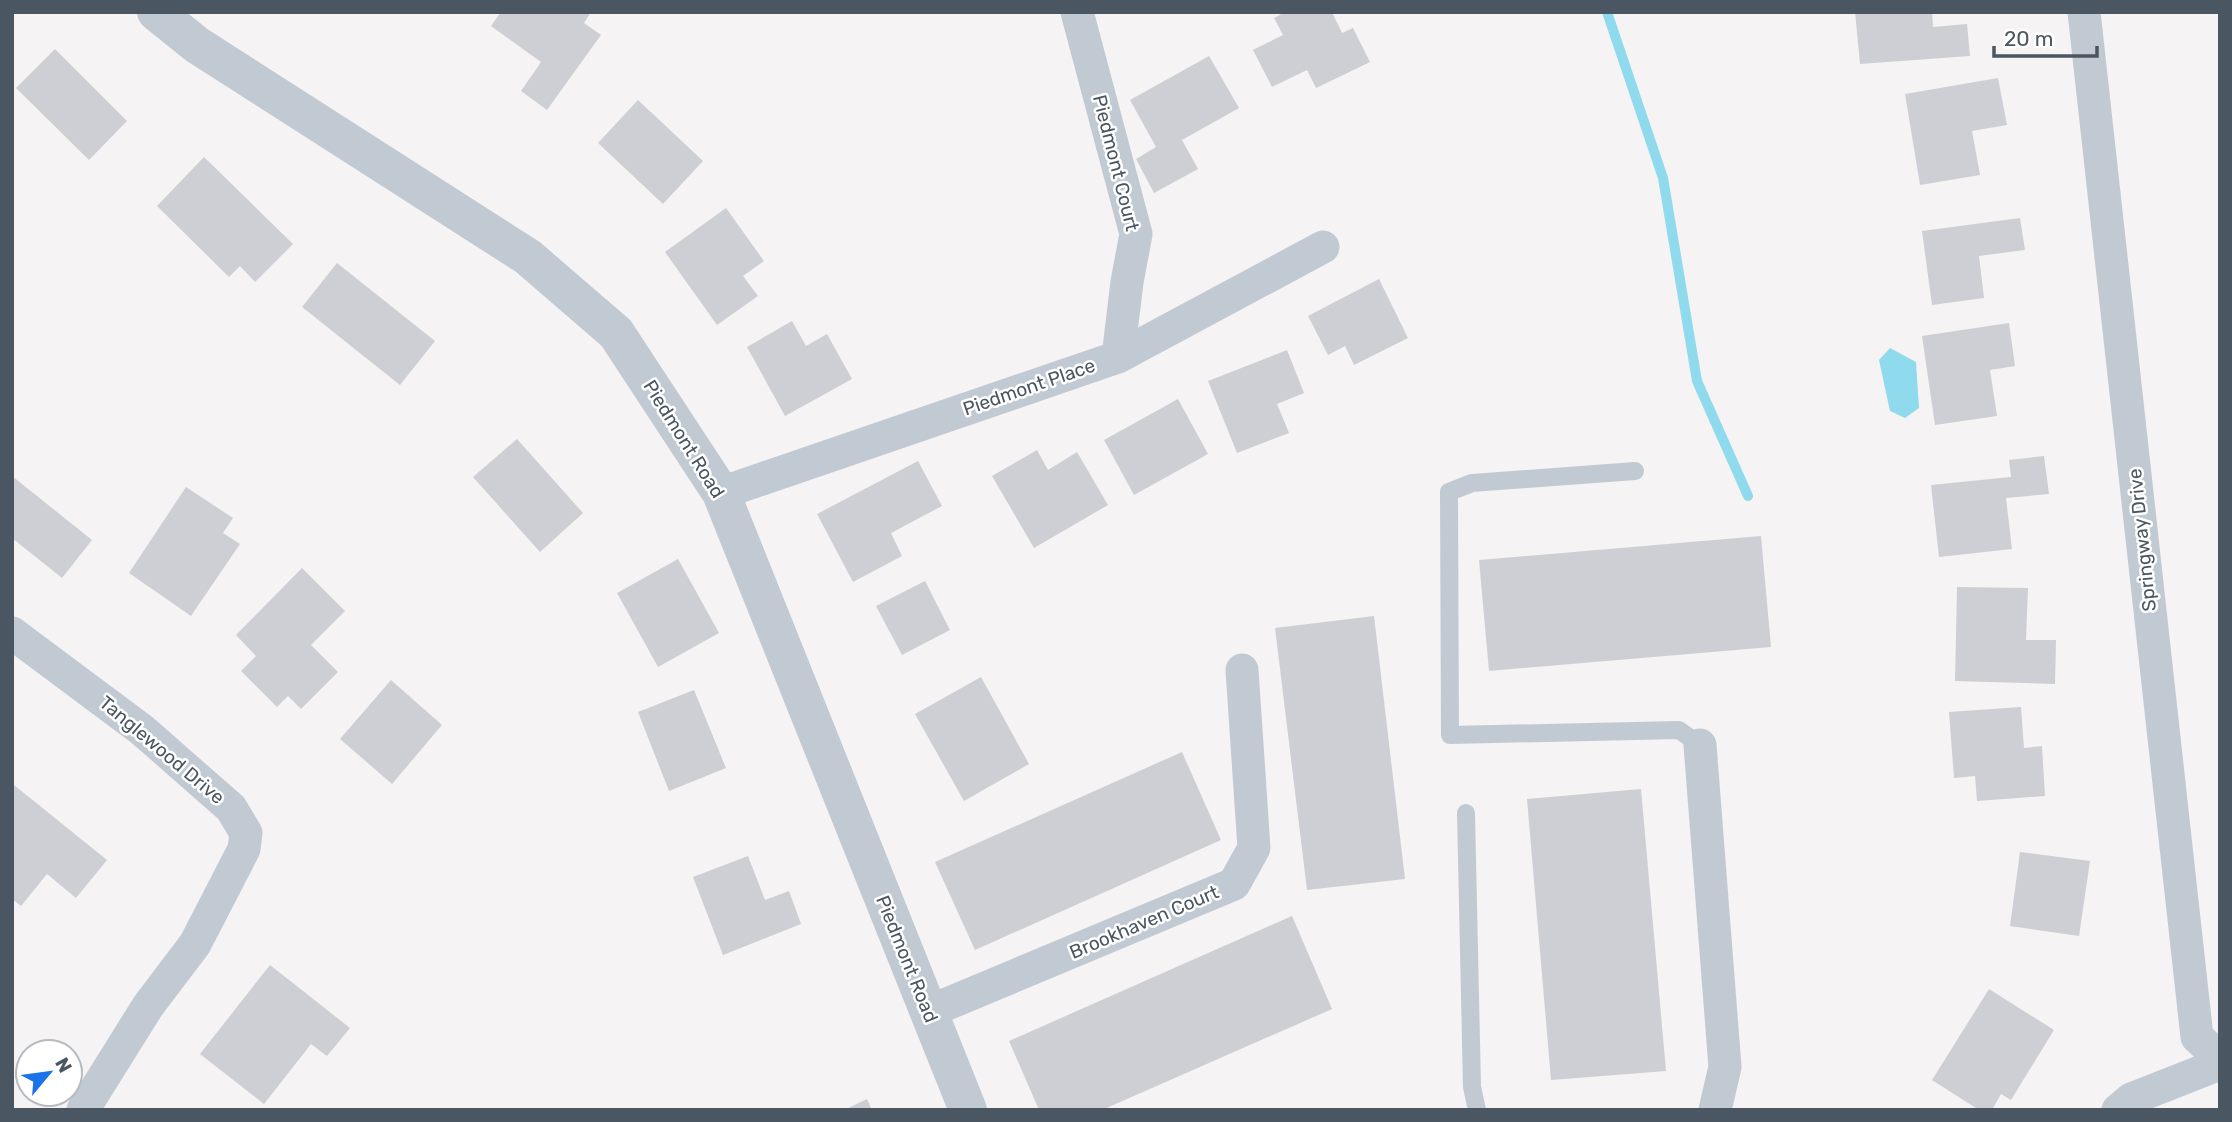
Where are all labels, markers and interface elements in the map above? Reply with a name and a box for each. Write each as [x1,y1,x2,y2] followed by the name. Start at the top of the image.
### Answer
[1994,14,2097,58] scale bar
[2004,26,2053,51] text: 20 m
[1088,92,1144,234] street label: Piedmont Court
[960,354,1098,420] street label: Piedmont Place
[638,376,730,502] street label: Piedmont Road
[2123,467,2161,613] street label: Springway Drive
[95,691,229,809] street label: Tanglewood Drive
[1066,880,1223,964] street label: Brookhaven Court
[871,892,943,1026] street label: Piedmont Road
[14,1038,84,1108] north arrow
[50,1053,77,1077] text: N

